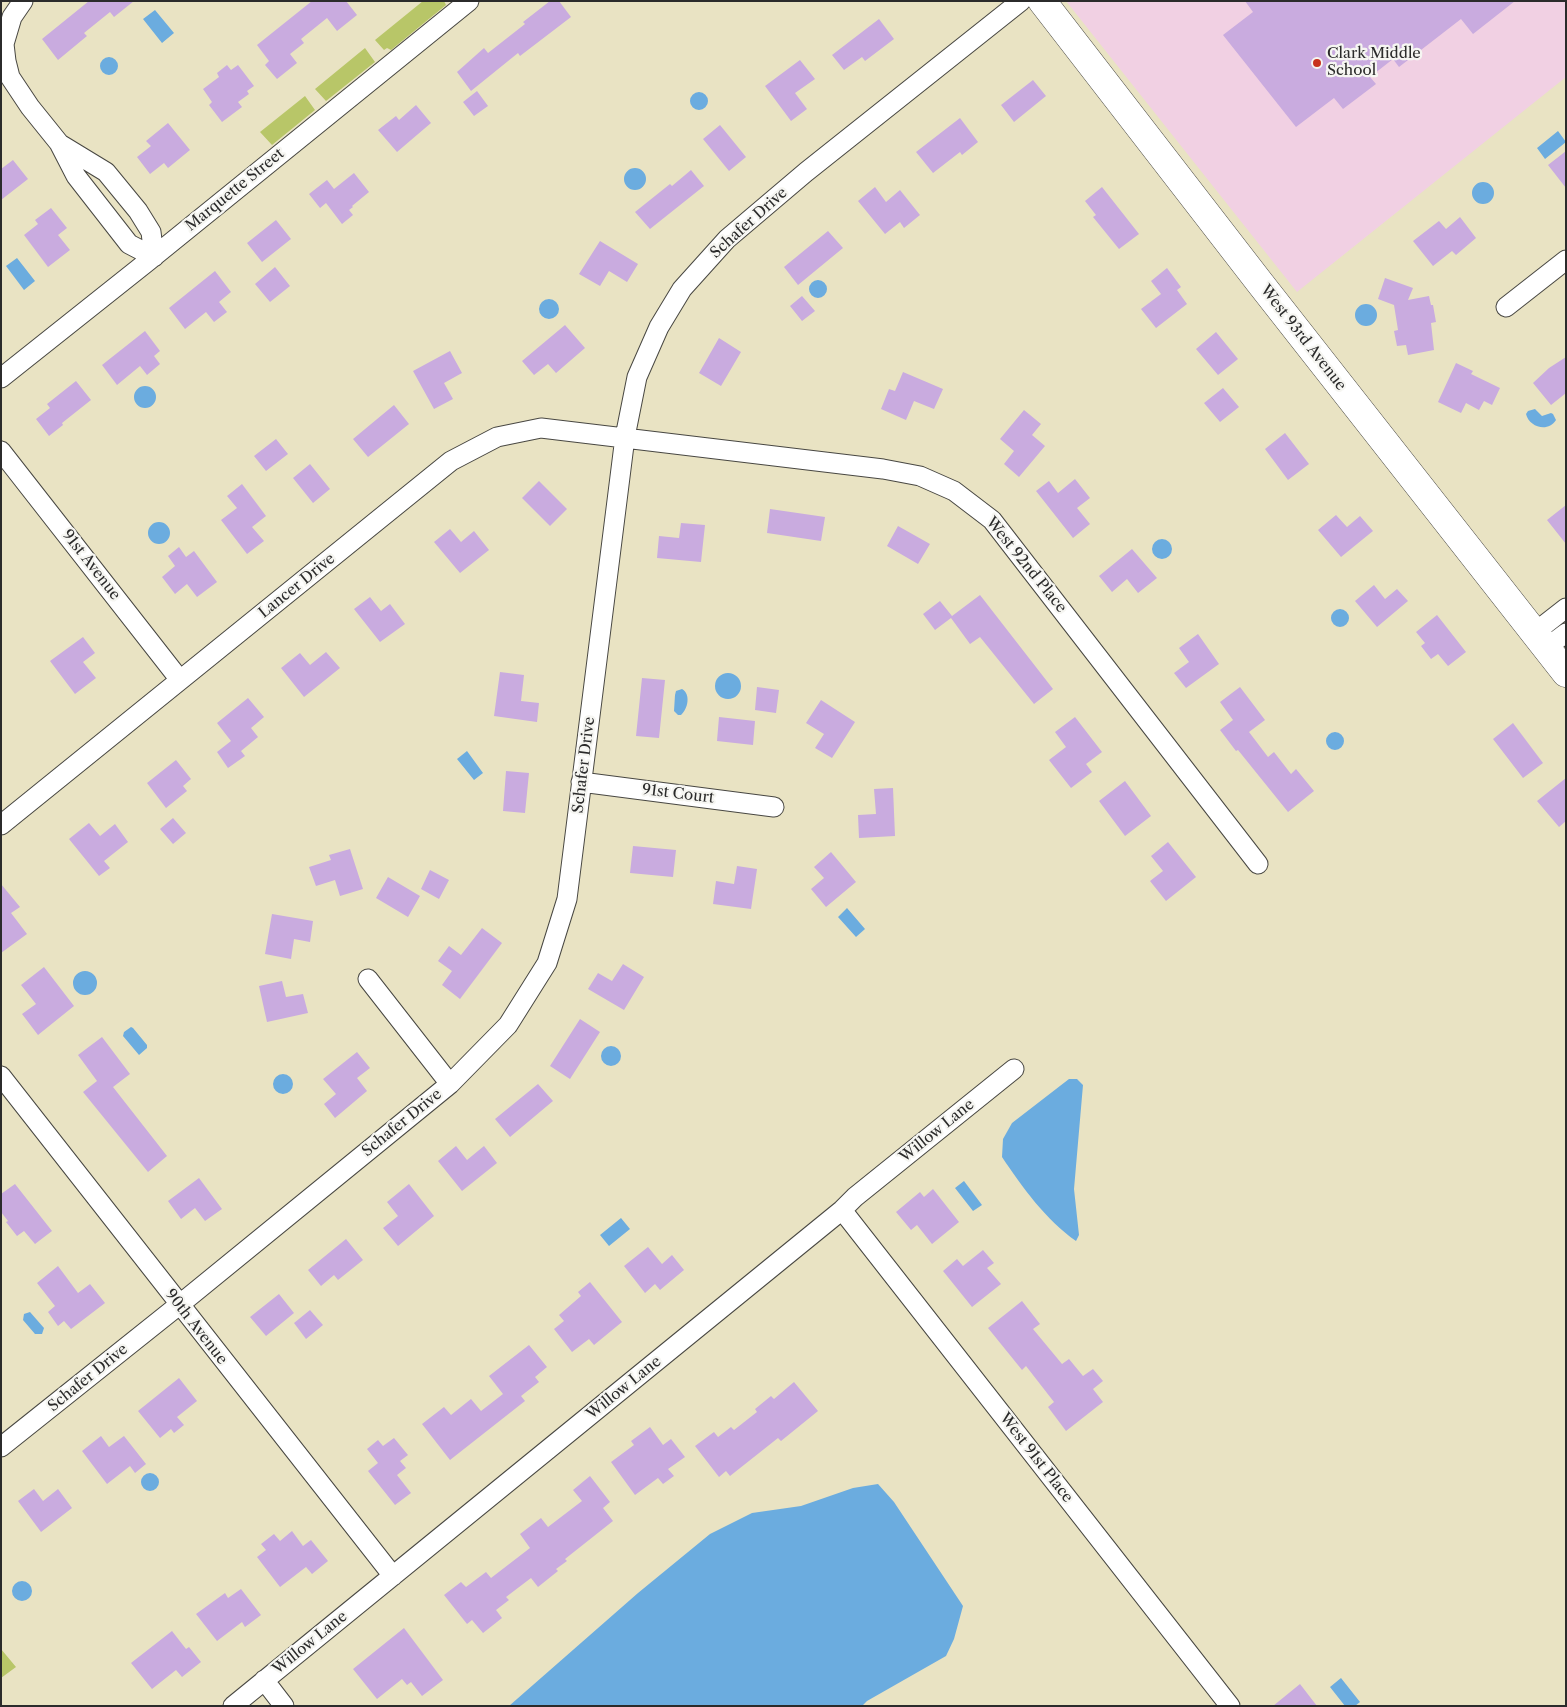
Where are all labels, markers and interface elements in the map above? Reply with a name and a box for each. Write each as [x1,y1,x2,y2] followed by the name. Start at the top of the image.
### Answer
[1327,45,1421,80] place label: Clark Middle School
[1311,57,1323,69] marker: Clark Middle School
[182,145,288,235] street label: Marquette Street
[707,184,791,262] street label: Schafer Drive
[1256,282,1350,394] street label: West 93rd Avenue
[982,514,1070,616] street label: West 92nd Place
[58,526,124,604] street label: 91st Avenue
[255,550,339,622] street label: Lancer Drive
[569,716,599,814] street label: Schafer Drive
[641,781,715,807] street label: 91st Court
[359,1085,445,1161] street label: Schafer Drive
[896,1095,978,1167] street label: Willow Lane
[161,1286,231,1368] street label: 90th Avenue
[45,1340,131,1416] street label: Schafer Drive
[583,1352,665,1424] street label: Willow Lane
[995,1410,1077,1506] street label: West 91st Place
[269,1607,351,1679] street label: Willow Lane

